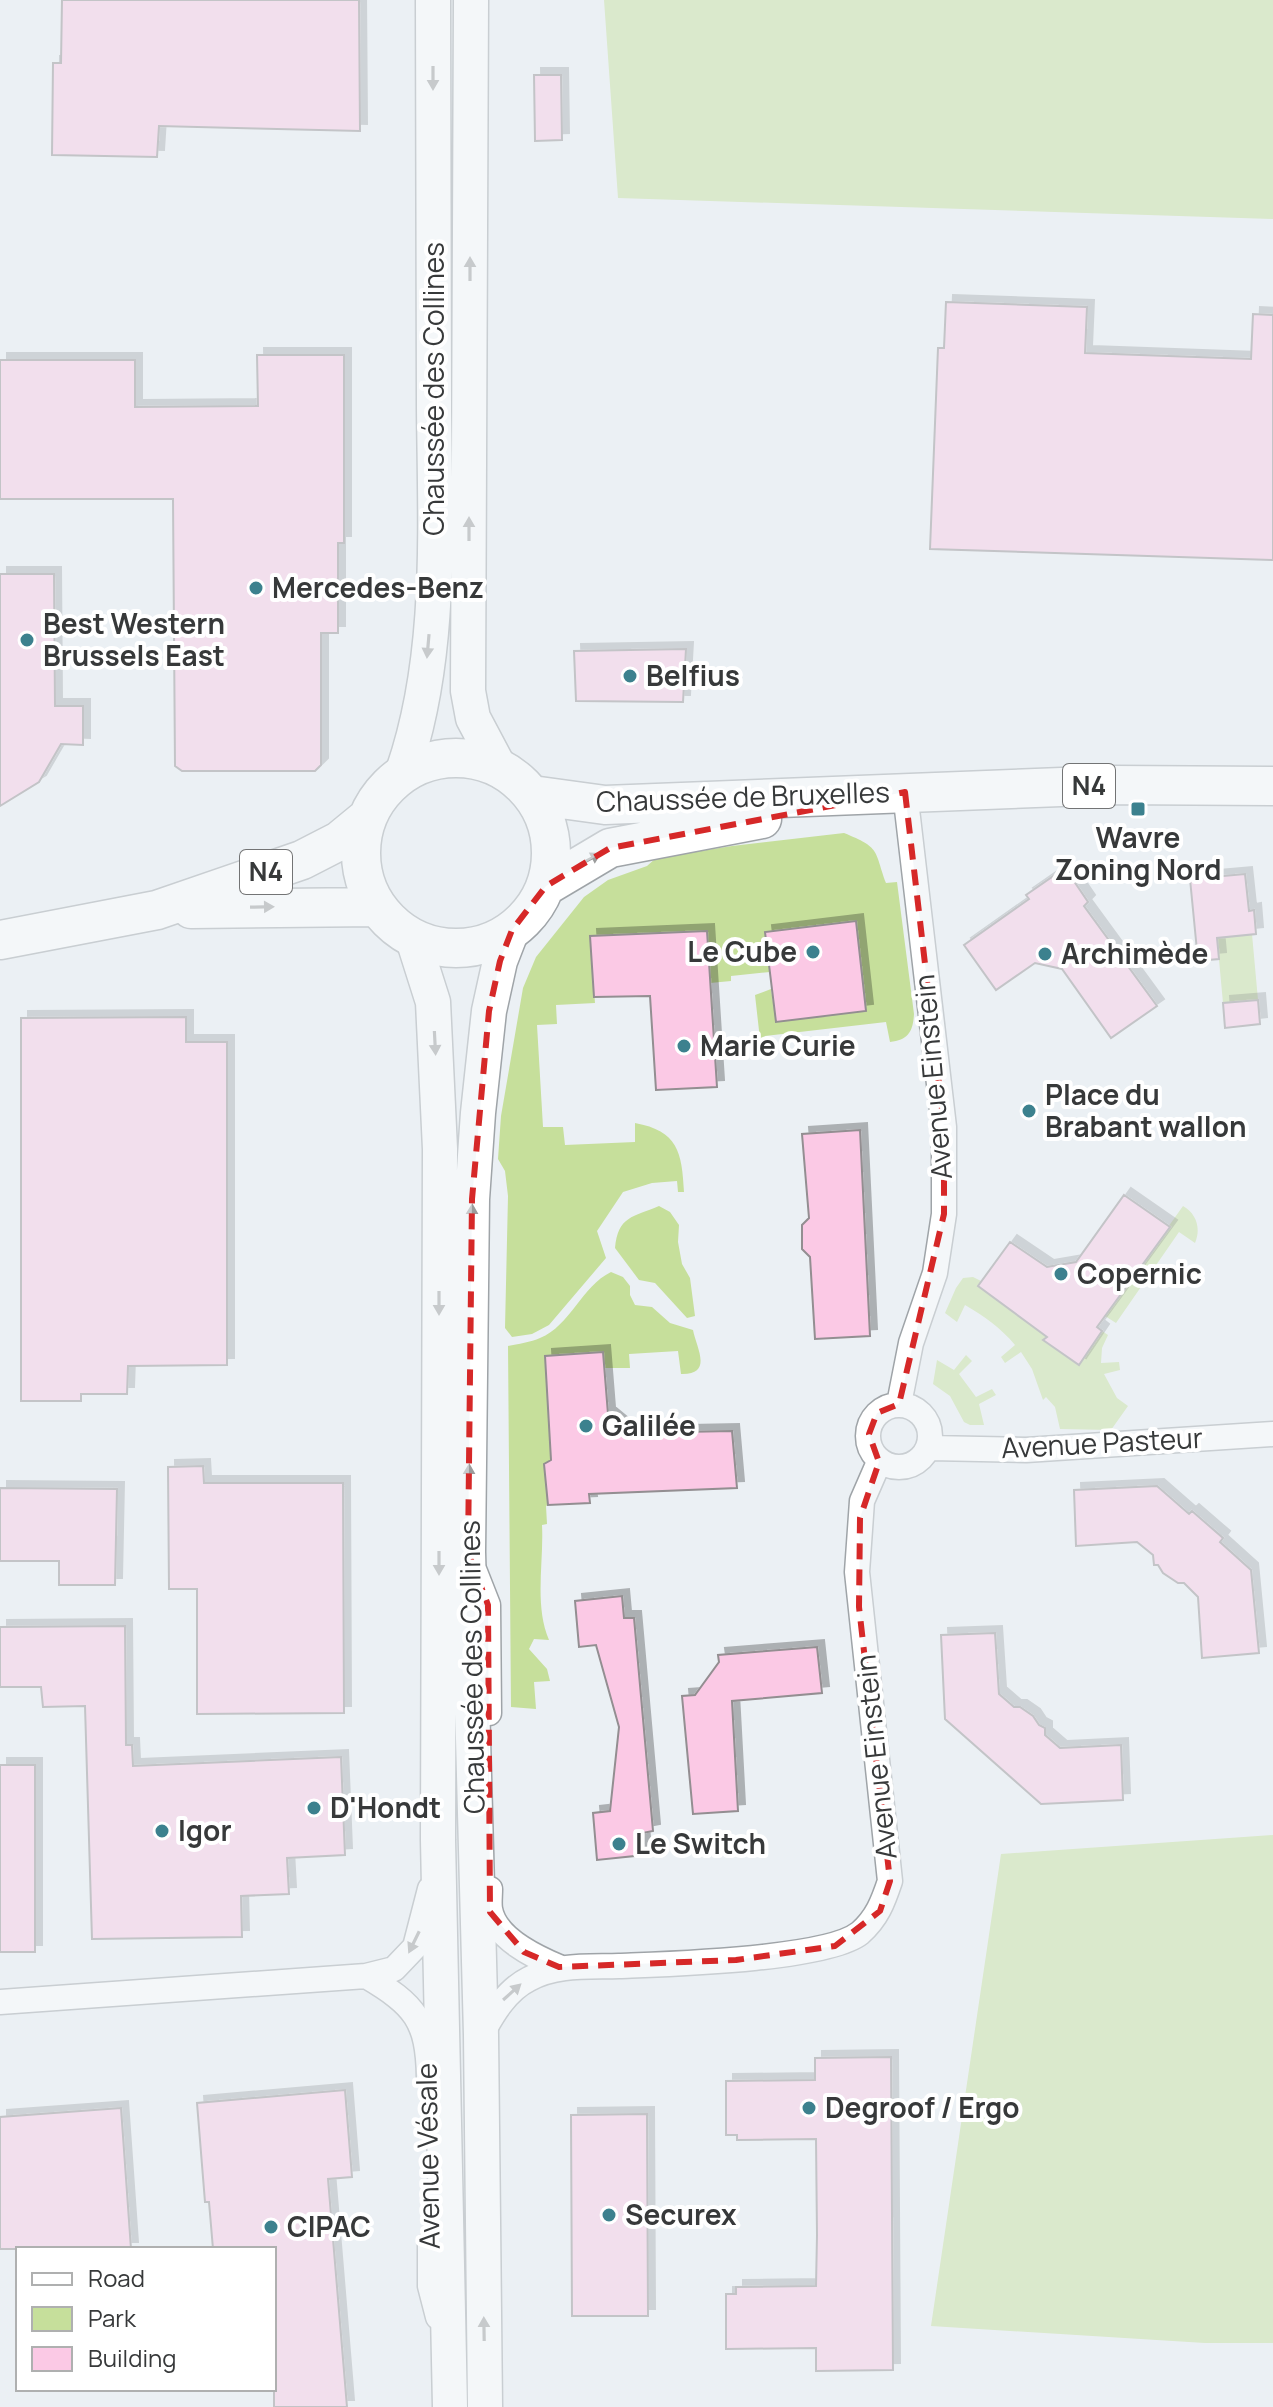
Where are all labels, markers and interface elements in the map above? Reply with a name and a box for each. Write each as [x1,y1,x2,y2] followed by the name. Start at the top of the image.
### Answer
[427,66,439,91] one-way arrow
[414,242,452,536] street label: Chaussée des Collines
[464,256,476,281] one-way arrow
[463,516,475,541] one-way arrow
[272,568,484,606] place label: Mercedes-Benz
[247,579,265,597] marker: Mercedes-Benz
[43,604,225,674] place label: Best Western Brussels East
[18,631,36,649] marker: Best Western Brussels East
[421,634,434,659] one-way arrow
[646,656,740,694] place label: Belfius
[621,667,639,685] marker: Belfius
[1063,764,1115,808] road number: N4
[596,772,890,820] street label: Chaussée de Bruxelles
[1129,800,1147,818] marker: Wavre Zoning Nord
[1054,818,1222,888] place label: Wavre Zoning Nord
[240,850,292,894] road number: N4
[578,852,601,865] one-way arrow
[250,901,275,914] one-way arrow
[687,932,797,970] place label: Le Cube
[1061,934,1208,972] place label: Archimède
[804,943,822,961] marker: Le Cube
[1036,945,1054,963] marker: Archimède
[904,973,960,1181] street label: Avenue Einstein
[700,1026,856,1064] place label: Marie Curie
[428,1031,441,1056] one-way arrow
[675,1037,693,1055] marker: Marie Curie
[1045,1075,1247,1145] place label: Place du Brabant wallon
[1020,1102,1038,1120] marker: Place du Brabant wallon
[466,1203,478,1228] one-way arrow
[1077,1254,1202,1292] place label: Copernic
[1052,1265,1070,1283] marker: Copernic
[433,1291,445,1316] one-way arrow
[602,1406,696,1444] place label: Galilée
[577,1417,595,1435] marker: Galilée
[1000,1418,1204,1466] street label: Avenue Pasteur
[463,1463,475,1488] one-way arrow
[449,1520,493,1814] street label: Chaussée des Collines
[433,1551,445,1576] one-way arrow
[845,1653,905,1861] street label: Avenue Einstein
[330,1788,441,1826] place label: D'Hondt
[305,1799,323,1817] marker: D'Hondt
[178,1811,232,1849] place label: Igor
[153,1822,171,1840] marker: Igor
[635,1824,766,1862] place label: Le Switch
[610,1835,628,1853] marker: Le Switch
[407,1931,421,1954] one-way arrow
[503,1984,522,2002] one-way arrow
[406,2062,448,2250] street label: Avenue Vésale
[825,2088,1020,2126] place label: Degroof / Ergo
[800,2099,818,2117] marker: Degroof / Ergo
[625,2195,737,2233] place label: Securex
[600,2206,618,2224] marker: Securex
[287,2207,371,2245] place label: CIPAC
[262,2218,280,2236] marker: CIPAC
[16,2247,276,2391] legend
[88,2261,145,2294] text: Road
[88,2301,137,2334] text: Park
[478,2316,490,2341] one-way arrow
[88,2341,176,2374] text: Building

